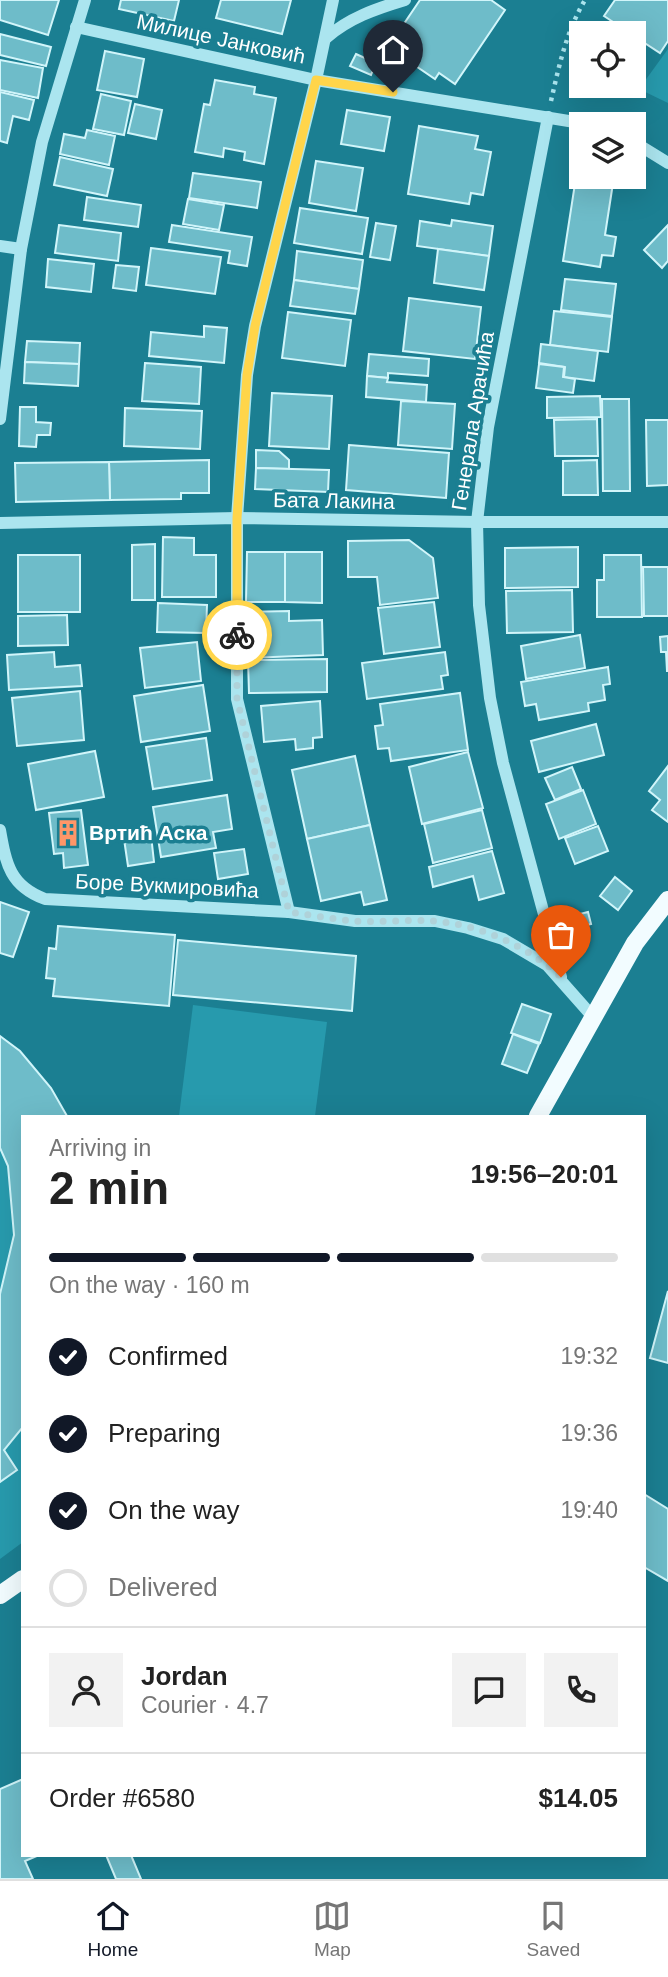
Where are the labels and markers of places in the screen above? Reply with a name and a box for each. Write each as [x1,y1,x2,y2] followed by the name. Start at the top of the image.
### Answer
[363,20,423,92] pin
[53,818,83,848] building icon: Вртић Аска
[89,821,208,844] place label: Вртић Аска
[531,905,591,977] pin

